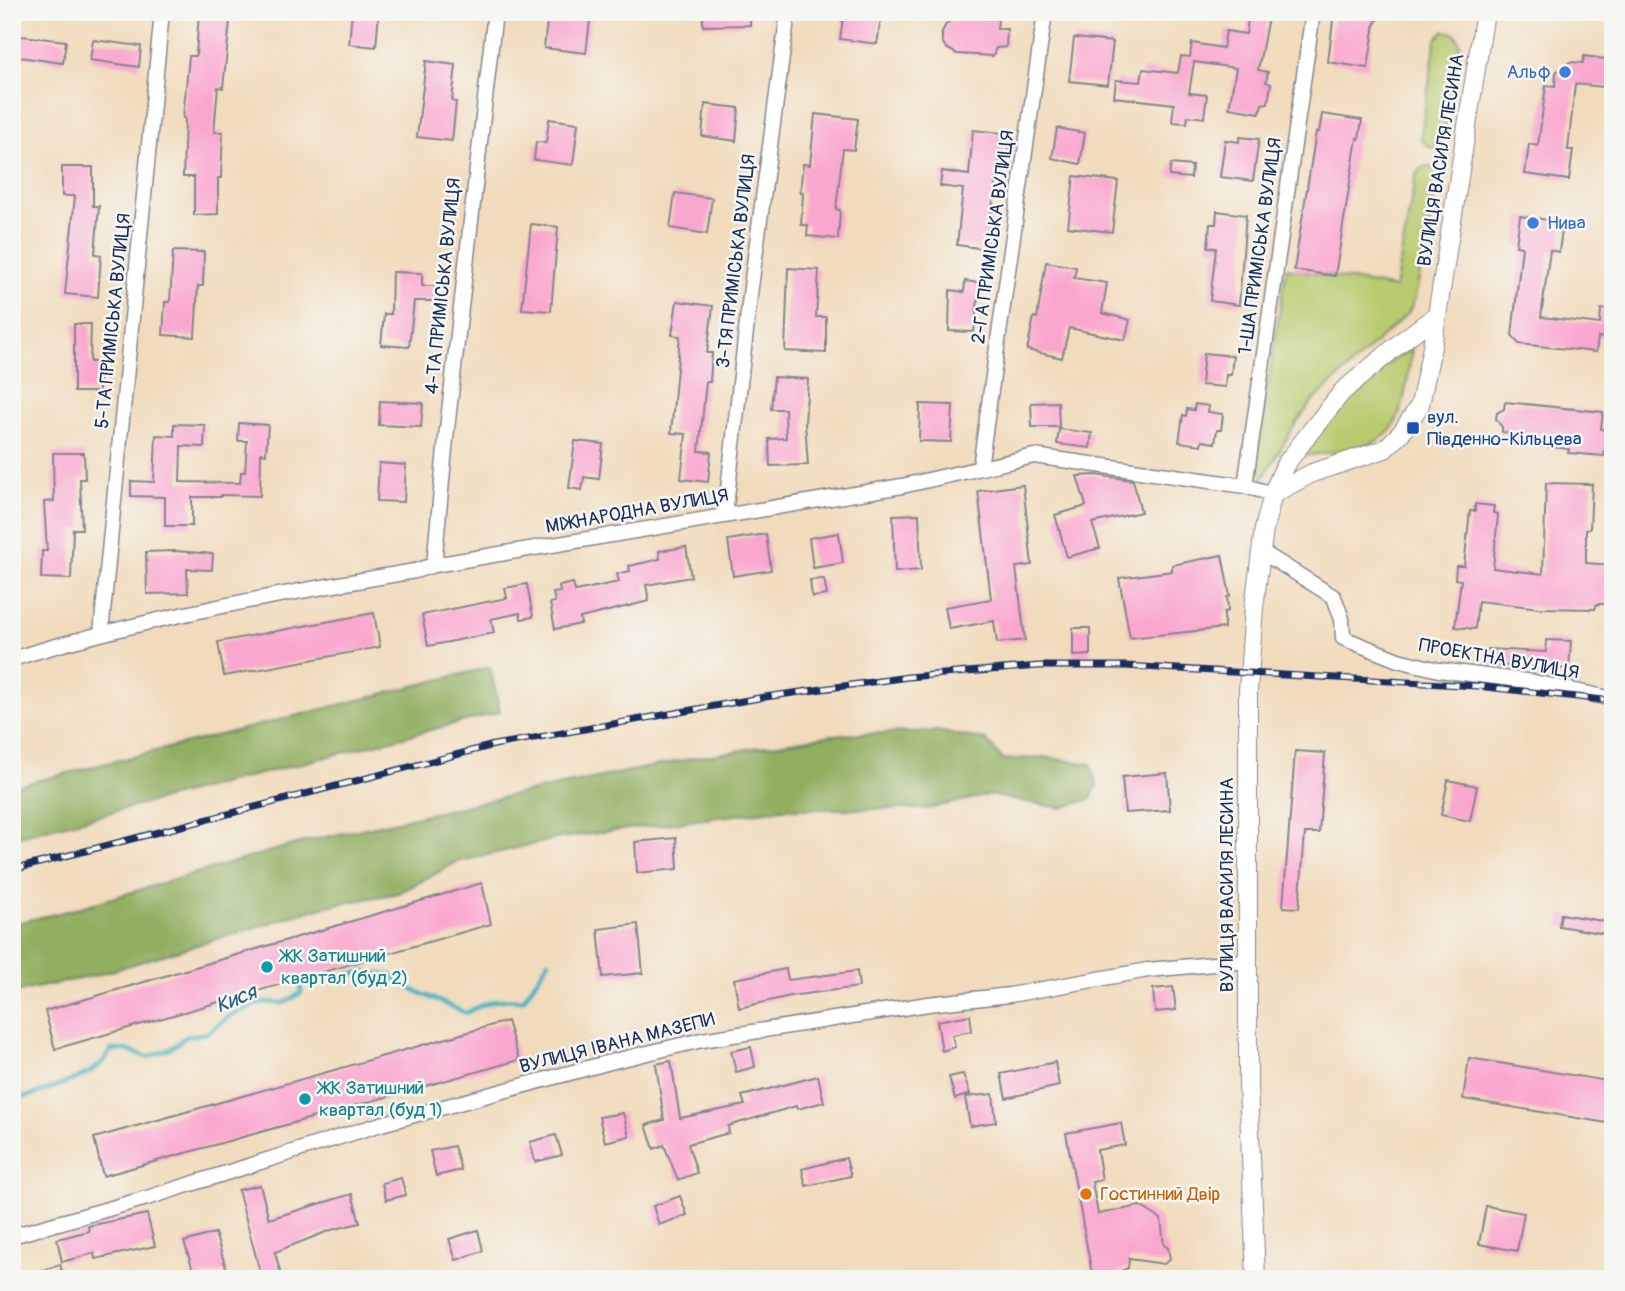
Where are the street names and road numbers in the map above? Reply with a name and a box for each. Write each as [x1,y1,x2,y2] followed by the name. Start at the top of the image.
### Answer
[1412,52,1470,268] street label: ВУЛИЦЯ ВАСИЛЯ ЛЕСИНА
[966,129,1020,345] street label: 2-ГА ПРИМІСЬКА ВУЛИЦЯ
[1233,136,1287,356] street label: 1-ША ПРИМІСЬКА ВУЛИЦЯ
[711,153,761,369] street label: 3-ТЯ ПРИМІСЬКА ВУЛИЦЯ
[420,177,466,395] street label: 4-ТА ПРИМІСЬКА ВУЛИЦЯ
[90,212,136,430] street label: 5-ТА ПРИМІСЬКА ВУЛИЦЯ
[544,483,730,539] street label: МІЖНАРОДНА ВУЛИЦЯ
[1417,633,1581,685] street label: ПРОЕКТНА ВУЛИЦЯ
[1215,777,1239,993] street label: ВУЛИЦЯ ВАСИЛЯ ЛЕСИНА
[517,1007,717,1079] street label: ВУЛИЦЯ ІВАНА МАЗЕПИ

